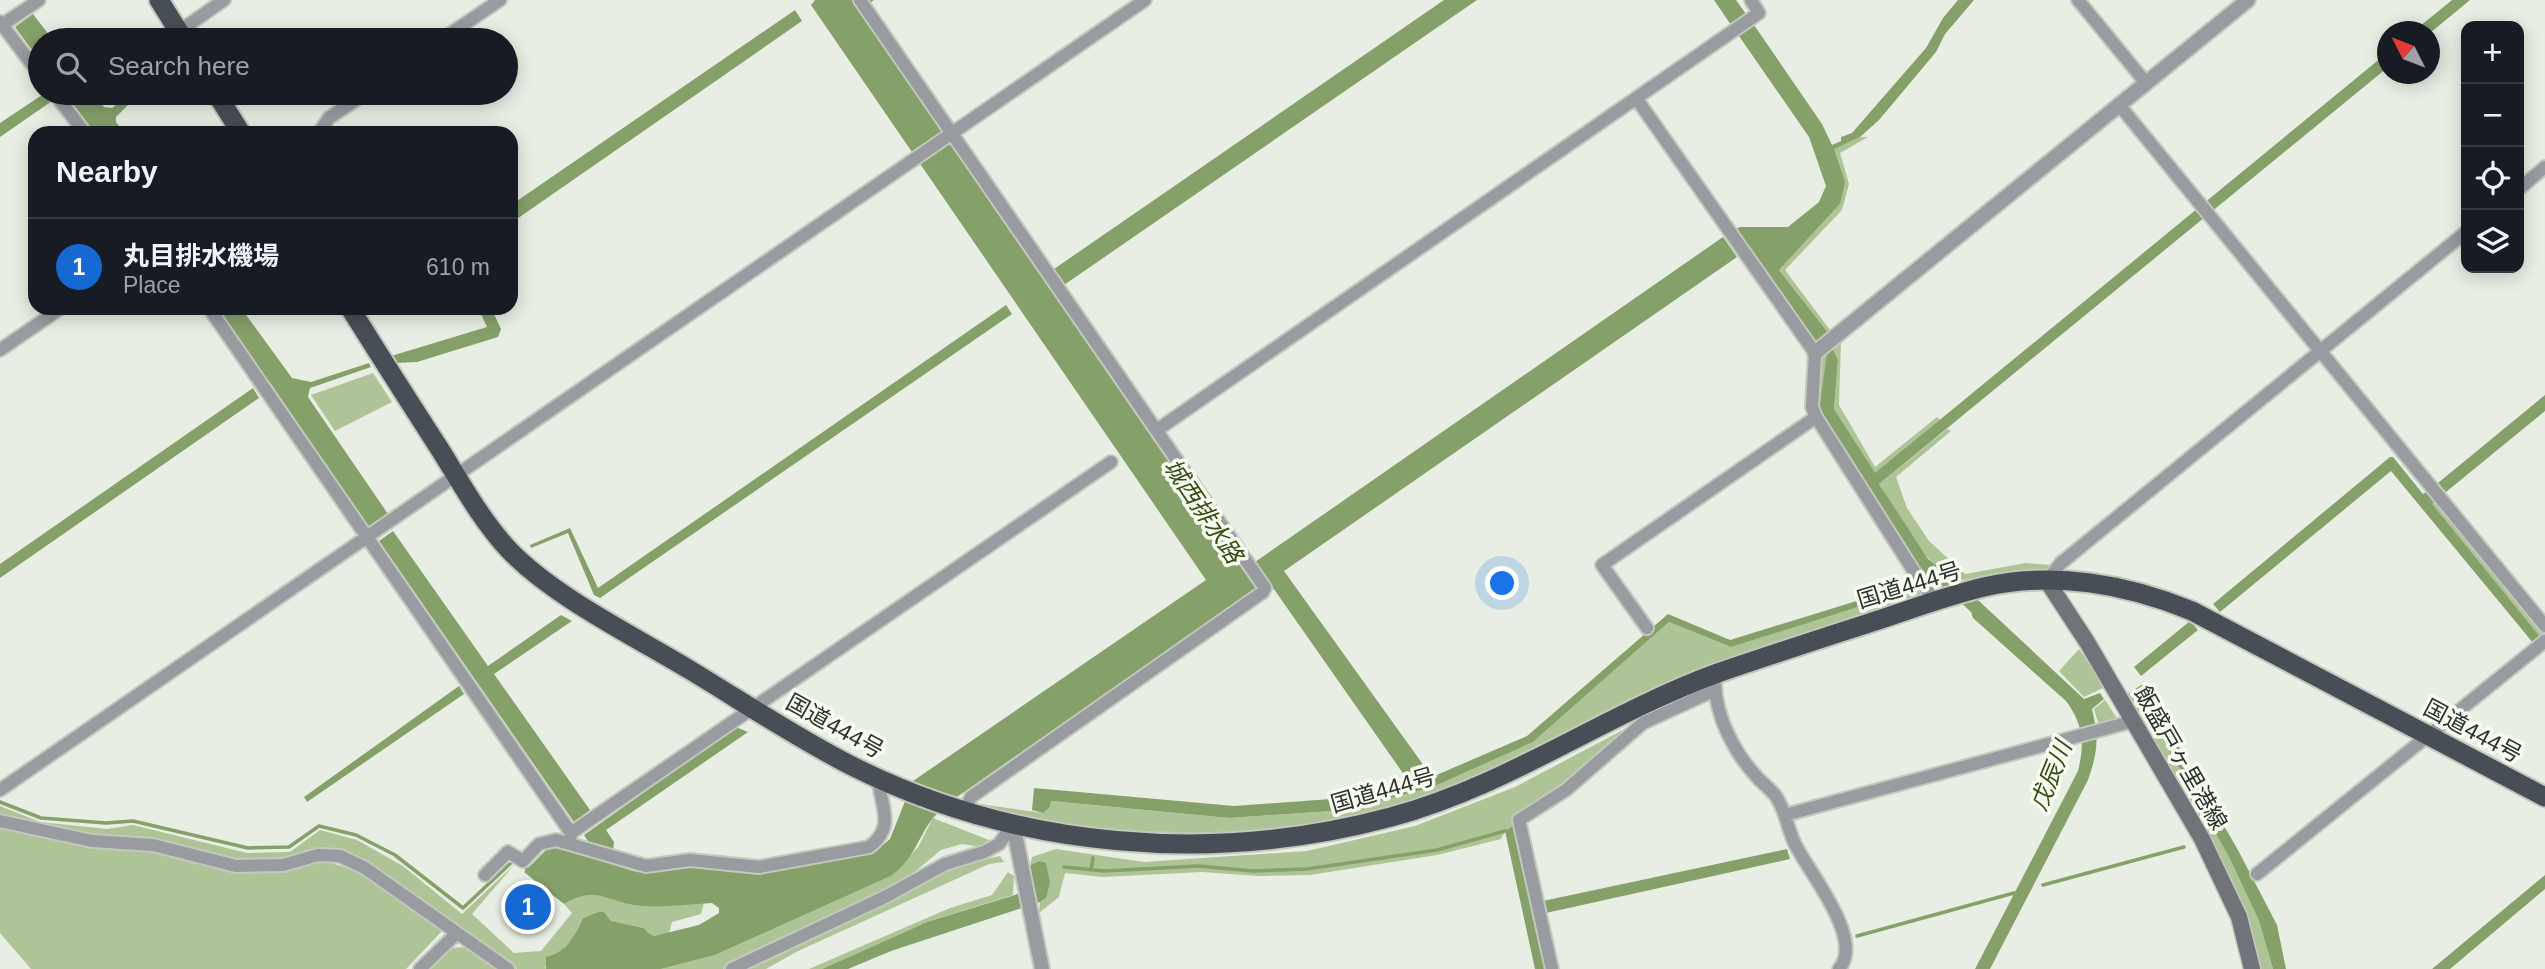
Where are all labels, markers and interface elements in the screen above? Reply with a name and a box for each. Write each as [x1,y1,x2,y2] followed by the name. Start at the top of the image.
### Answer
[2377,21,2440,84] north arrow
[2461,21,2524,273] map controls
[2461,21,2524,84] button: +
[28,28,518,105] search box
[52,48,90,86] icon: search
[108,51,250,81] text: Search here
[2461,84,2524,147] button: −
[2461,147,2524,210] button: locate
[56,155,158,188] text: Nearby
[2461,210,2524,273] button: layers
[123,241,279,271] text: 丸目排水機場
[73,254,85,280] text: 1
[426,254,490,280] text: 610 m
[123,272,181,298] text: Place
[1159,453,1249,570] water label: 城西排水路
[1854,557,1964,613] street label: 国道444号
[1485,566,1519,600] your location
[2129,682,2233,834] street label: 飯盛戸ヶ里港線
[782,689,888,763] street label: 国道444号
[2419,694,2527,768] street label: 国道444号
[2025,735,2078,814] water label: 戊辰川
[1328,763,1438,817] street label: 国道444号
[505,881,551,933] pin: 1

